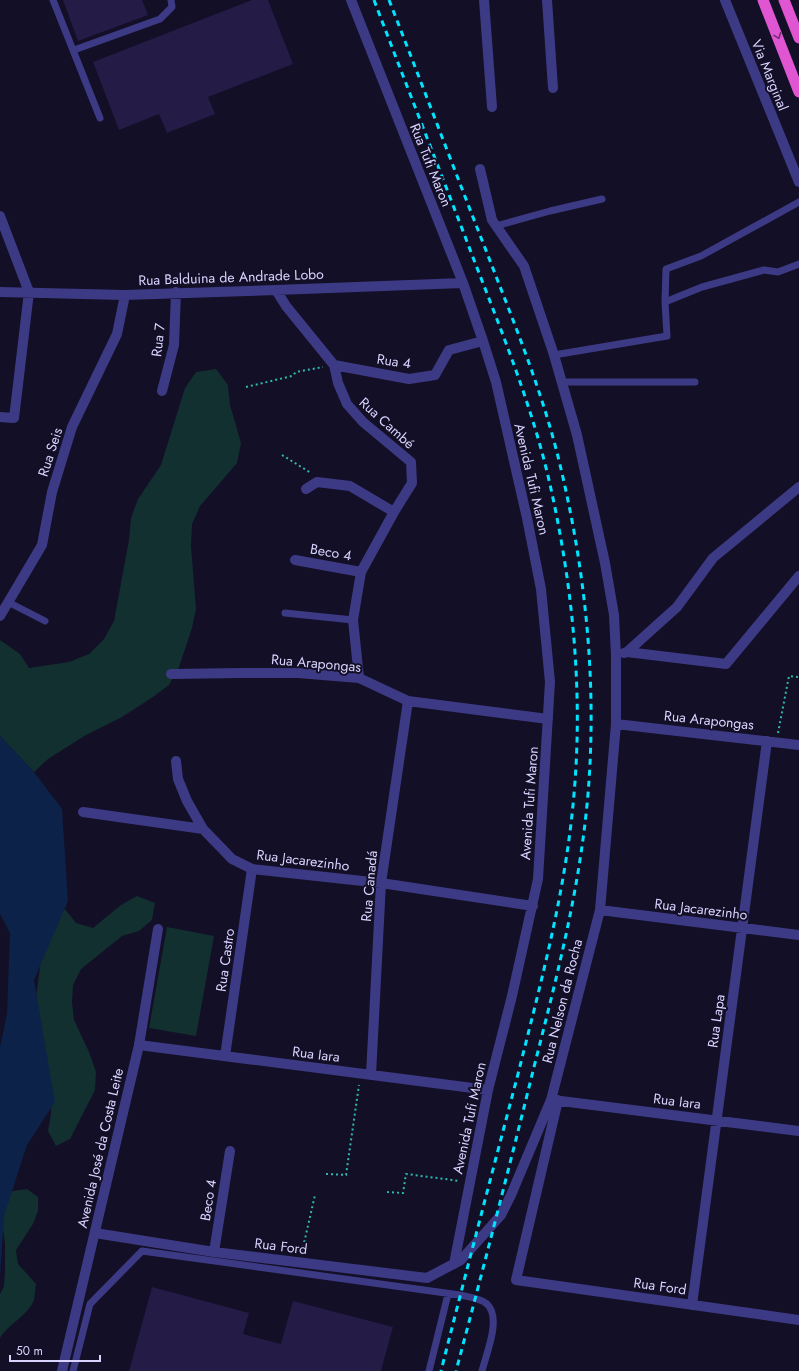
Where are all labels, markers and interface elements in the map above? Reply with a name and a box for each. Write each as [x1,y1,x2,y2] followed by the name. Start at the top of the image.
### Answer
[773,33,781,40] one-way arrow
[747,36,793,114] street label: Via Marginal
[405,120,457,210] street label: Rua Tufi Maron
[138,264,324,290] street label: Rua Balduina de Andrade Lobo
[146,322,170,358] street label: Rua 7
[376,349,412,373] street label: Rua 4
[355,393,419,453] street label: Rua Cambé
[509,421,555,537] street label: Avenida Tufi Maron
[33,425,67,479] street label: Rua Seis
[309,539,353,565] street label: Beco 4
[270,649,362,677] street label: Rua Arapongas
[663,705,755,735] street label: Rua Arapongas
[515,746,543,860] street label: Avenida Tufi Maron
[255,844,351,876] street label: Rua Jacarezinho
[356,850,382,922] street label: Rua Canadá
[653,893,749,925] street label: Rua Jacarezinho
[211,927,239,993] street label: Rua Castro
[537,937,587,1065] street label: Rua Nelson da Rocha
[702,993,730,1049] street label: Rua Lapa
[291,1041,341,1067] street label: Rua Iara
[447,1060,491,1176] street label: Avenida Tufi Maron
[72,1066,128,1230] street label: Avenida José da Costa Leite
[652,1088,702,1114] street label: Rua Iara
[195,1178,221,1222] street label: Beco 4
[253,1233,309,1259] street label: Rua Ford
[632,1272,688,1300] street label: Rua Ford
[10,1337,100,1363] scale bar
[16,1342,43,1360] text: 50 m

